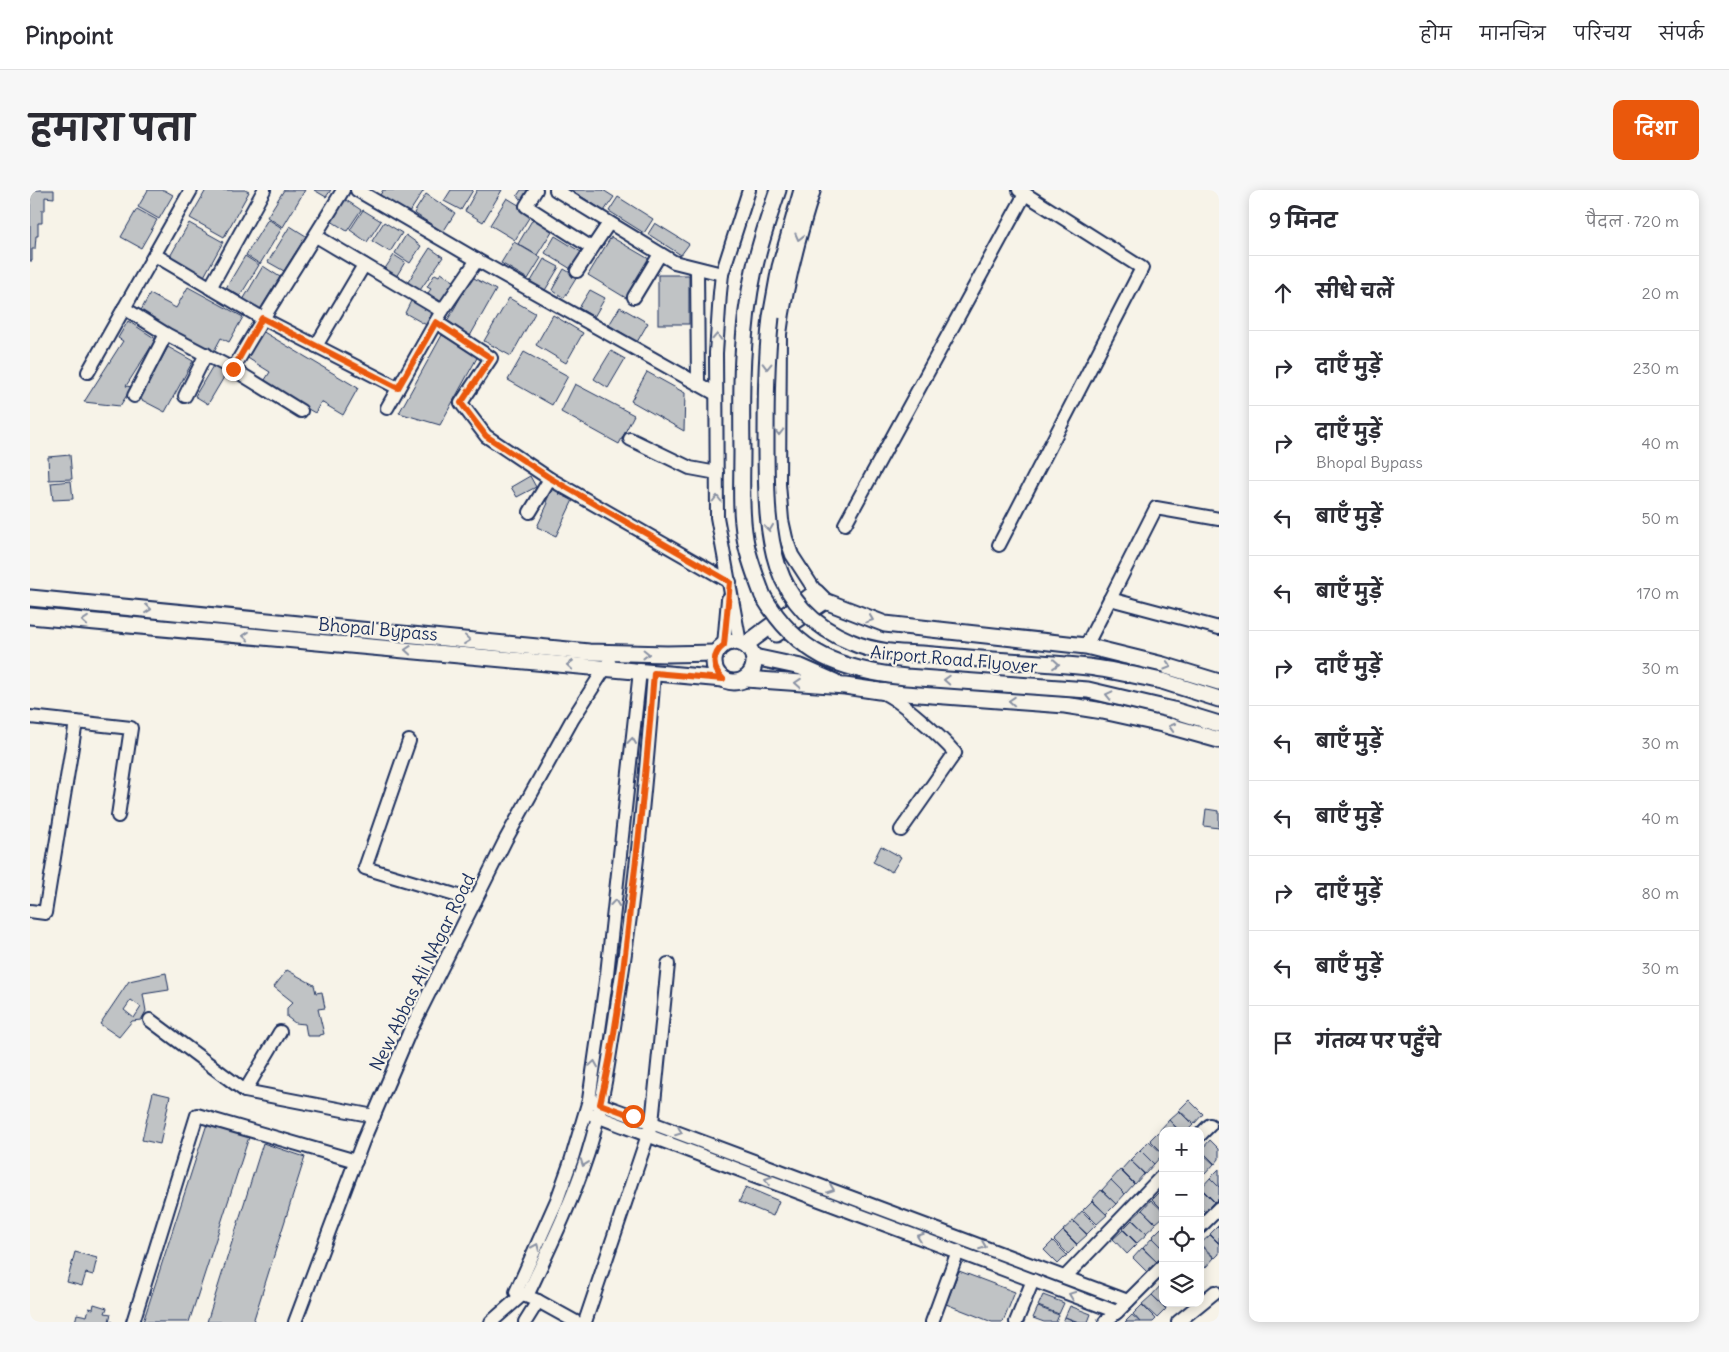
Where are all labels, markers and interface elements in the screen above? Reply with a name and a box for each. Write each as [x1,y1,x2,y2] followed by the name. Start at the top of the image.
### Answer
[25,20,113,50] text: Pinpoint
[1420,22,1452,45] text: होम
[1480,22,1546,45] text: मानचित्र
[1574,22,1631,45] text: परिचय
[1659,22,1704,45] text: संपर्क
[1613,100,1699,160] button: दिशा
[30,105,194,149] text: हमारा पता
[1269,207,1337,234] text: 9 मिनट
[1586,211,1679,231] text: पैदल · 720 m
[794,232,805,241] one-way arrow
[1269,279,1297,307] icon: ahead
[1316,279,1393,303] text: सीधे चलें
[1642,283,1679,303] text: 20 m
[712,332,723,340] one-way arrow
[1269,354,1297,382] icon: right
[1316,354,1382,378] text: दाएँ मुड़ें
[222,358,245,381] route end
[1633,358,1679,378] text: 230 m
[762,362,772,370] one-way arrow
[1316,419,1382,443] text: दाएँ मुड़ें
[774,428,784,436] one-way arrow
[1269,429,1297,457] icon: right
[1641,433,1679,453] text: 40 m
[1316,452,1423,472] text: Bhopal Bypass
[712,495,722,502] one-way arrow
[1269,504,1297,532] icon: left
[1316,504,1382,528] text: बाएँ मुड़ें
[1641,508,1679,528] text: 50 m
[763,525,774,533] one-way arrow
[1269,579,1297,607] icon: left
[1316,579,1382,603] text: बाएँ मुड़ें
[1636,583,1679,603] text: 170 m
[144,603,152,614] one-way arrow
[317,612,439,646] street label: Bhopal Bypass
[865,613,874,623] one-way arrow
[80,616,88,627] one-way arrow
[242,631,250,642] one-way arrow
[463,635,471,646] one-way arrow
[869,640,1039,678] street label: Airport Road Flyover
[404,645,412,656] one-way arrow
[642,649,650,659] one-way arrow
[1269,654,1297,682] icon: right
[1316,654,1382,678] text: दाएँ मुड़ें
[1642,658,1679,678] text: 30 m
[1052,659,1060,670] one-way arrow
[566,660,574,671] one-way arrow
[1163,661,1171,671] one-way arrow
[943,674,951,685] one-way arrow
[794,678,802,689] one-way arrow
[1104,690,1113,701] one-way arrow
[1008,696,1016,707] one-way arrow
[1169,722,1177,732] one-way arrow
[1269,729,1297,757] icon: left
[1316,729,1382,753] text: बाएँ मुड़ें
[1642,733,1679,753] text: 30 m
[626,737,637,745] one-way arrow
[1269,804,1297,832] icon: left
[1316,804,1382,828] text: बाएँ मुड़ें
[1641,808,1679,828] text: 40 m
[364,869,480,1074] street label: New Abbas Ali NAgar Road
[1269,879,1297,907] icon: right
[1316,879,1382,903] text: दाएँ मुड़ें
[1641,883,1679,903] text: 80 m
[609,898,620,906] one-way arrow
[1269,954,1297,982] icon: left
[1316,954,1382,978] text: बाएँ मुड़ें
[1642,958,1679,978] text: 30 m
[1269,1029,1297,1057] icon: arrive
[1316,1029,1441,1053] text: गंतव्य पर पहुँचे
[588,1059,599,1067] one-way arrow
[622,1105,645,1128] route start
[674,1126,682,1136] one-way arrow
[1159,1127,1204,1307] map controls
[1159,1127,1204,1172] button: +
[580,1158,590,1167] one-way arrow
[1159,1172,1204,1217] button: −
[764,1176,772,1186] one-way arrow
[826,1183,835,1193] one-way arrow
[1159,1217,1204,1262] button: locate
[916,1233,925,1243] one-way arrow
[978,1240,987,1250] one-way arrow
[529,1243,540,1252] one-way arrow
[1159,1262,1204,1307] button: layers
[1068,1290,1077,1301] one-way arrow

